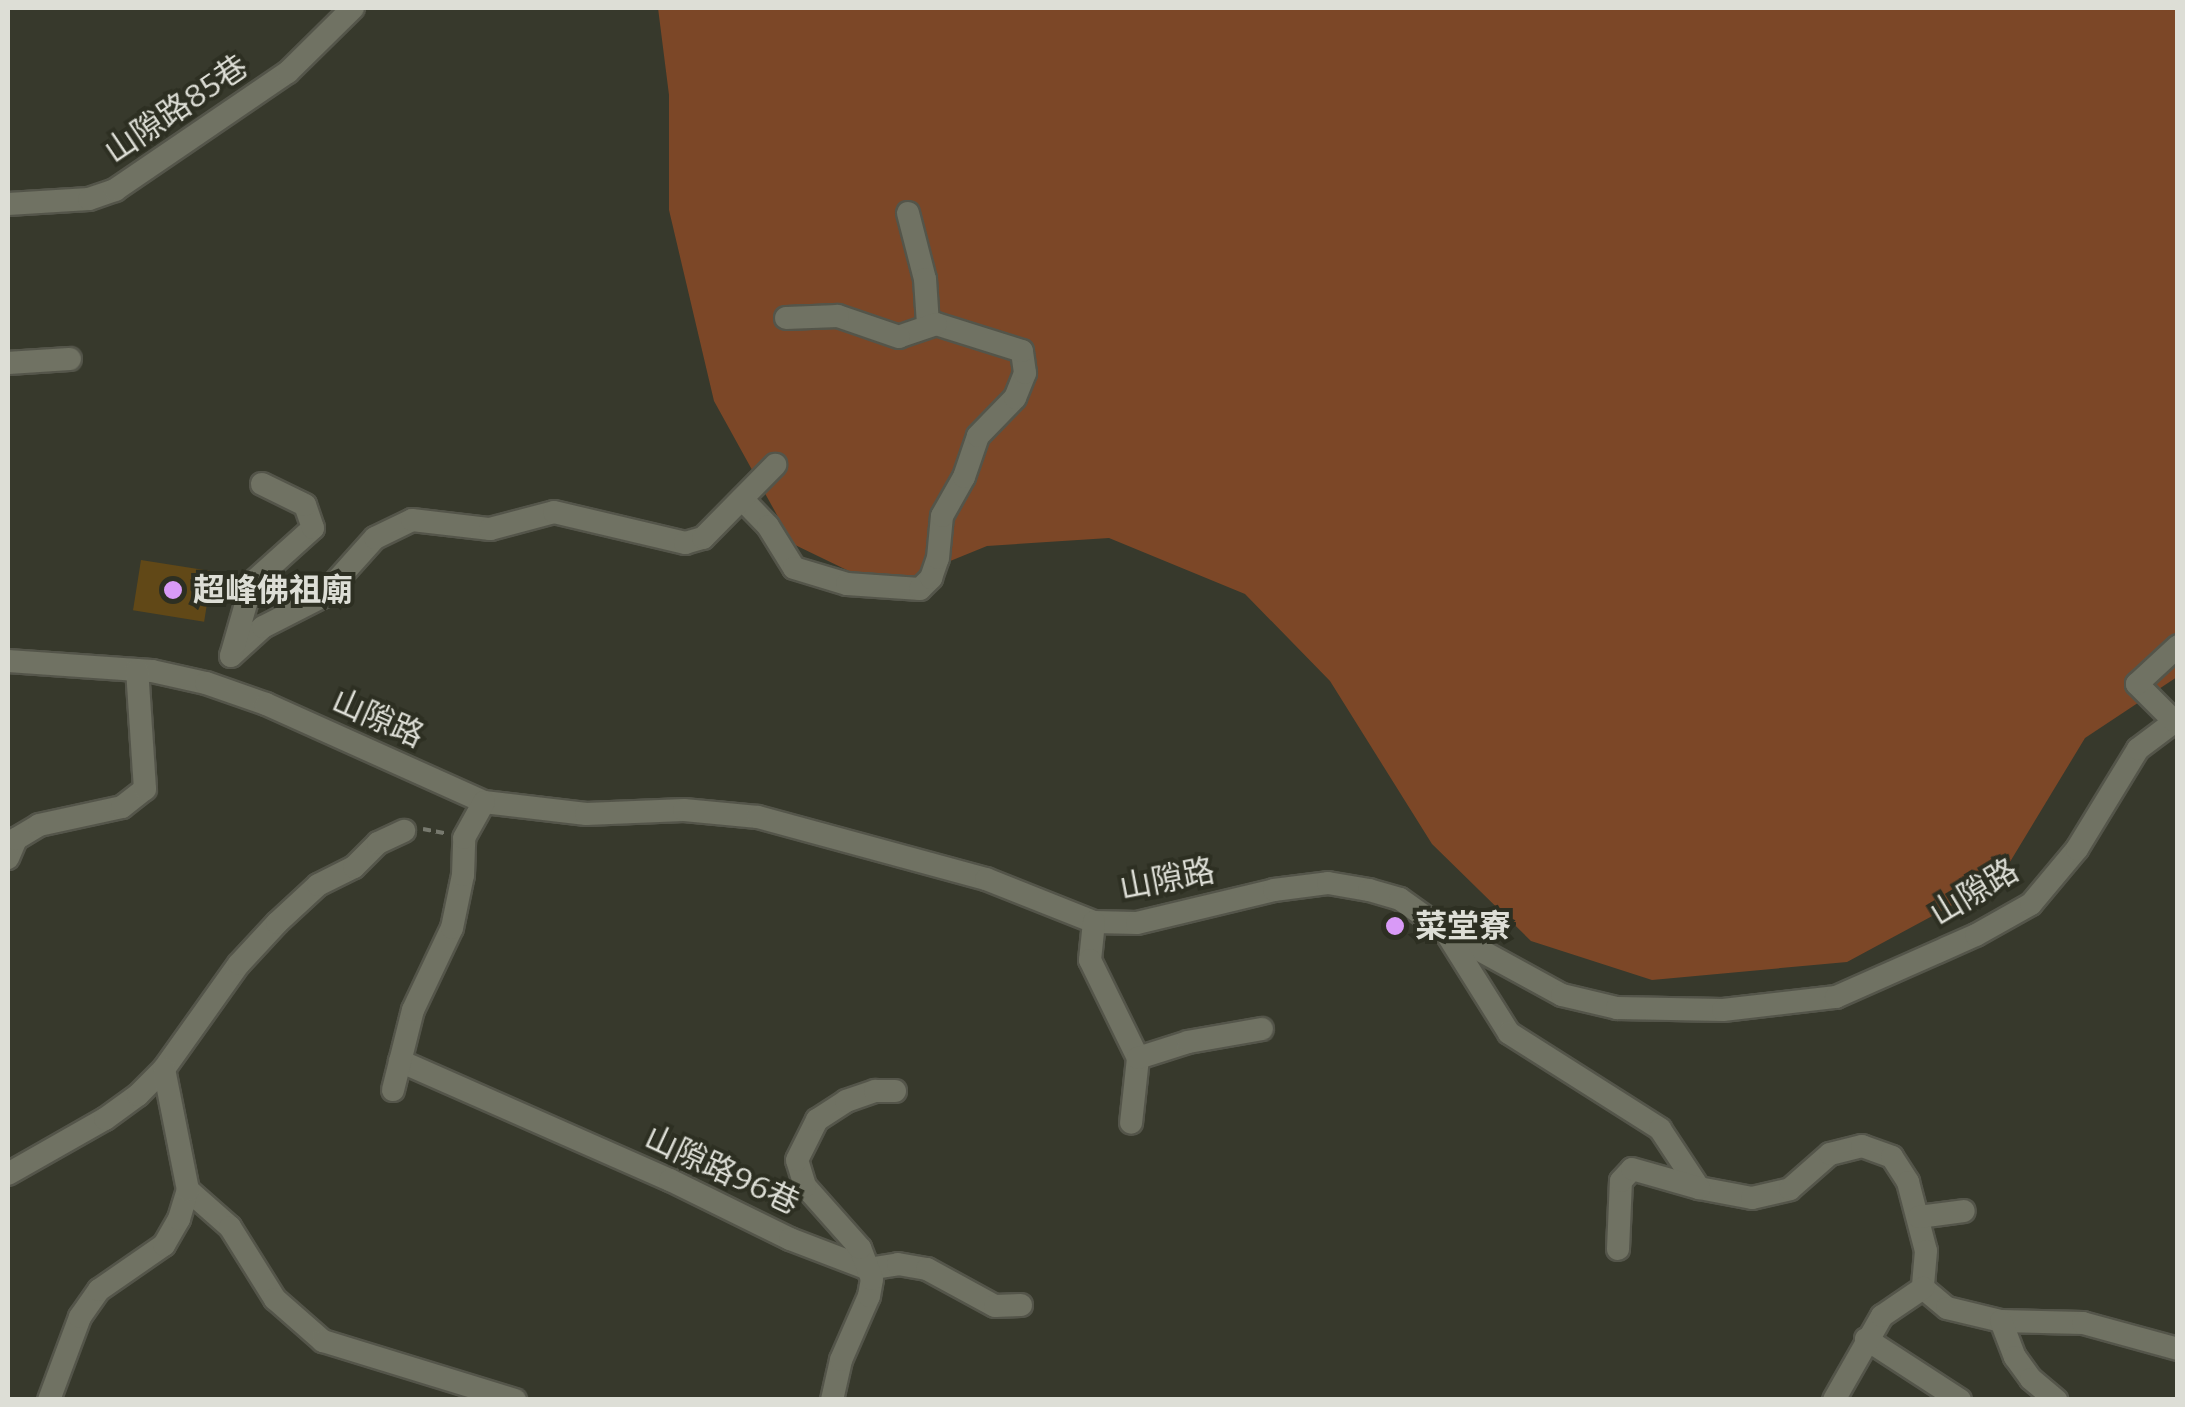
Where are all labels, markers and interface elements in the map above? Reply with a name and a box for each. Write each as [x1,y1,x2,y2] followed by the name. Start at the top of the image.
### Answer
[97,47,255,171] street label: 山隙路85巷
[193,571,353,609] place label: 超峰佛祖廟
[162,579,184,601] marker: 超峰佛祖廟
[326,681,430,755] street label: 山隙路
[1116,851,1218,907] street label: 山隙路
[1923,851,2025,933] street label: 山隙路
[1415,907,1511,945] place label: 菜堂寮
[1384,915,1406,937] marker: 菜堂寮
[639,1118,805,1222] street label: 山隙路96巷

